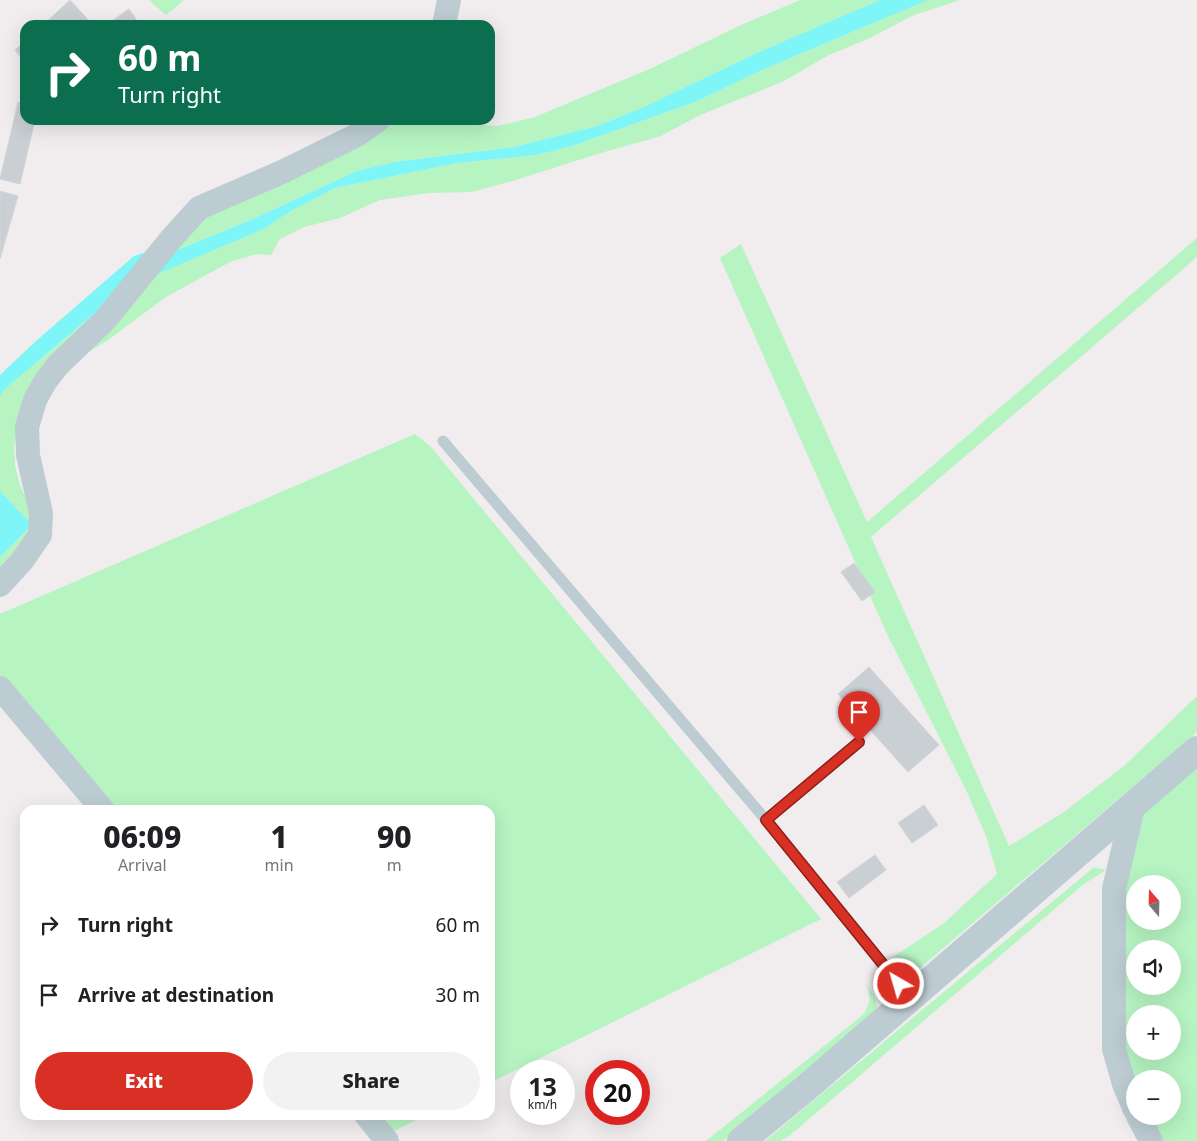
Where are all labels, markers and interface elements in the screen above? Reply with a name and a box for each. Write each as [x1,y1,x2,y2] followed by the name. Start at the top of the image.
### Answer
[118,34,201,81] text: 60 m
[35,40,100,105] icon: right
[118,79,221,109] text: Turn right
[838,691,880,742] pin
[845,698,873,726] icon: arrive
[103,816,181,857] text: 06:09
[270,816,288,857] text: 1
[377,816,412,857] text: 90
[118,854,167,876] text: Arrival
[265,854,294,876] text: min
[387,854,402,876] text: m
[1126,875,1181,930] north arrow
[1126,875,1181,1125] map controls
[35,911,63,939] icon: right
[78,912,173,938] text: Turn right
[436,912,480,938] text: 60 m
[1126,940,1181,995] button: sound
[872,957,924,1009] position arrow
[35,981,63,1009] icon: arrive
[78,982,274,1008] text: Arrive at destination
[436,982,480,1008] text: 30 m
[1126,1005,1181,1060] button: +
[35,1052,253,1110] button: Exit
[263,1052,480,1110] button: Share
[585,1060,650,1125] speed limit sign: 20
[528,1069,557,1103] text: 13
[1126,1070,1181,1125] button: −
[528,1096,557,1113] text: km/h

